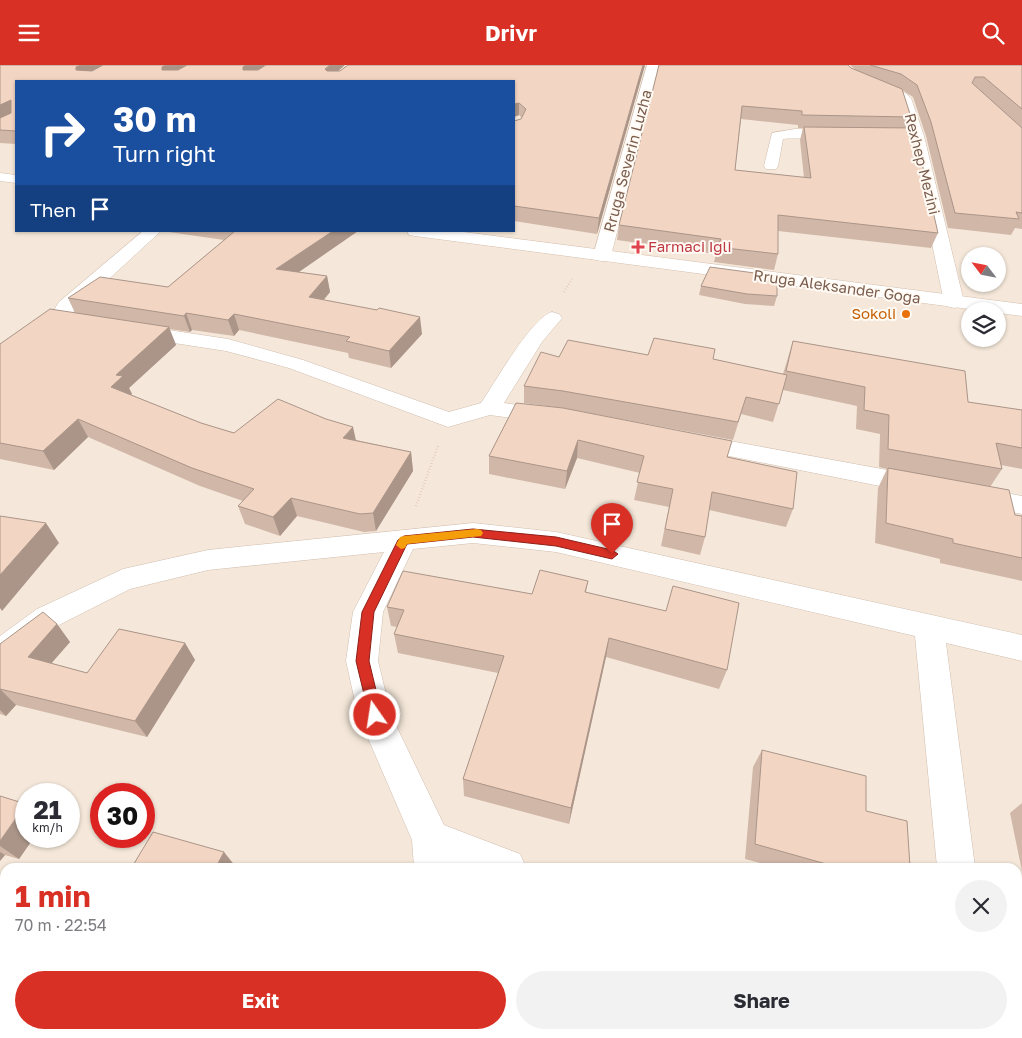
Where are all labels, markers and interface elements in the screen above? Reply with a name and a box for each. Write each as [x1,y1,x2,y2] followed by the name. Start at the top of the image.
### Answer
[15,19,43,47] icon: menu
[485,19,537,46] text: Drivr
[979,19,1007,47] icon: search
[599,87,655,234] street label: Rruga Severin Luzha
[113,98,196,140] text: 30 m
[30,100,95,165] icon: right
[902,111,944,216] street label: Rexhep Mezini
[113,140,216,167] text: Turn right
[86,195,114,223] icon: arrive
[30,198,76,221] text: Then
[648,237,731,255] place label: Farmaci Igli
[632,241,644,253] marker: Farmaci Igli
[961,247,1006,293] north arrow
[961,247,1006,347] map controls
[752,265,922,307] street label: Rruga Aleksander Goga
[961,302,1006,347] button: layers
[851,304,896,322] place label: Sokoli
[900,308,912,320] marker: Sokoli
[591,503,633,554] pin
[598,510,626,538] icon: arrive
[348,688,400,740] position arrow
[90,783,155,848] speed limit sign: 30
[33,794,62,825] text: 21
[32,820,63,835] text: km/h
[15,878,91,914] text: 1 min
[955,880,1007,932] button: close
[15,915,107,935] text: 70 m · 22:54
[15,971,506,1029] button: Exit
[516,971,1007,1029] button: Share

